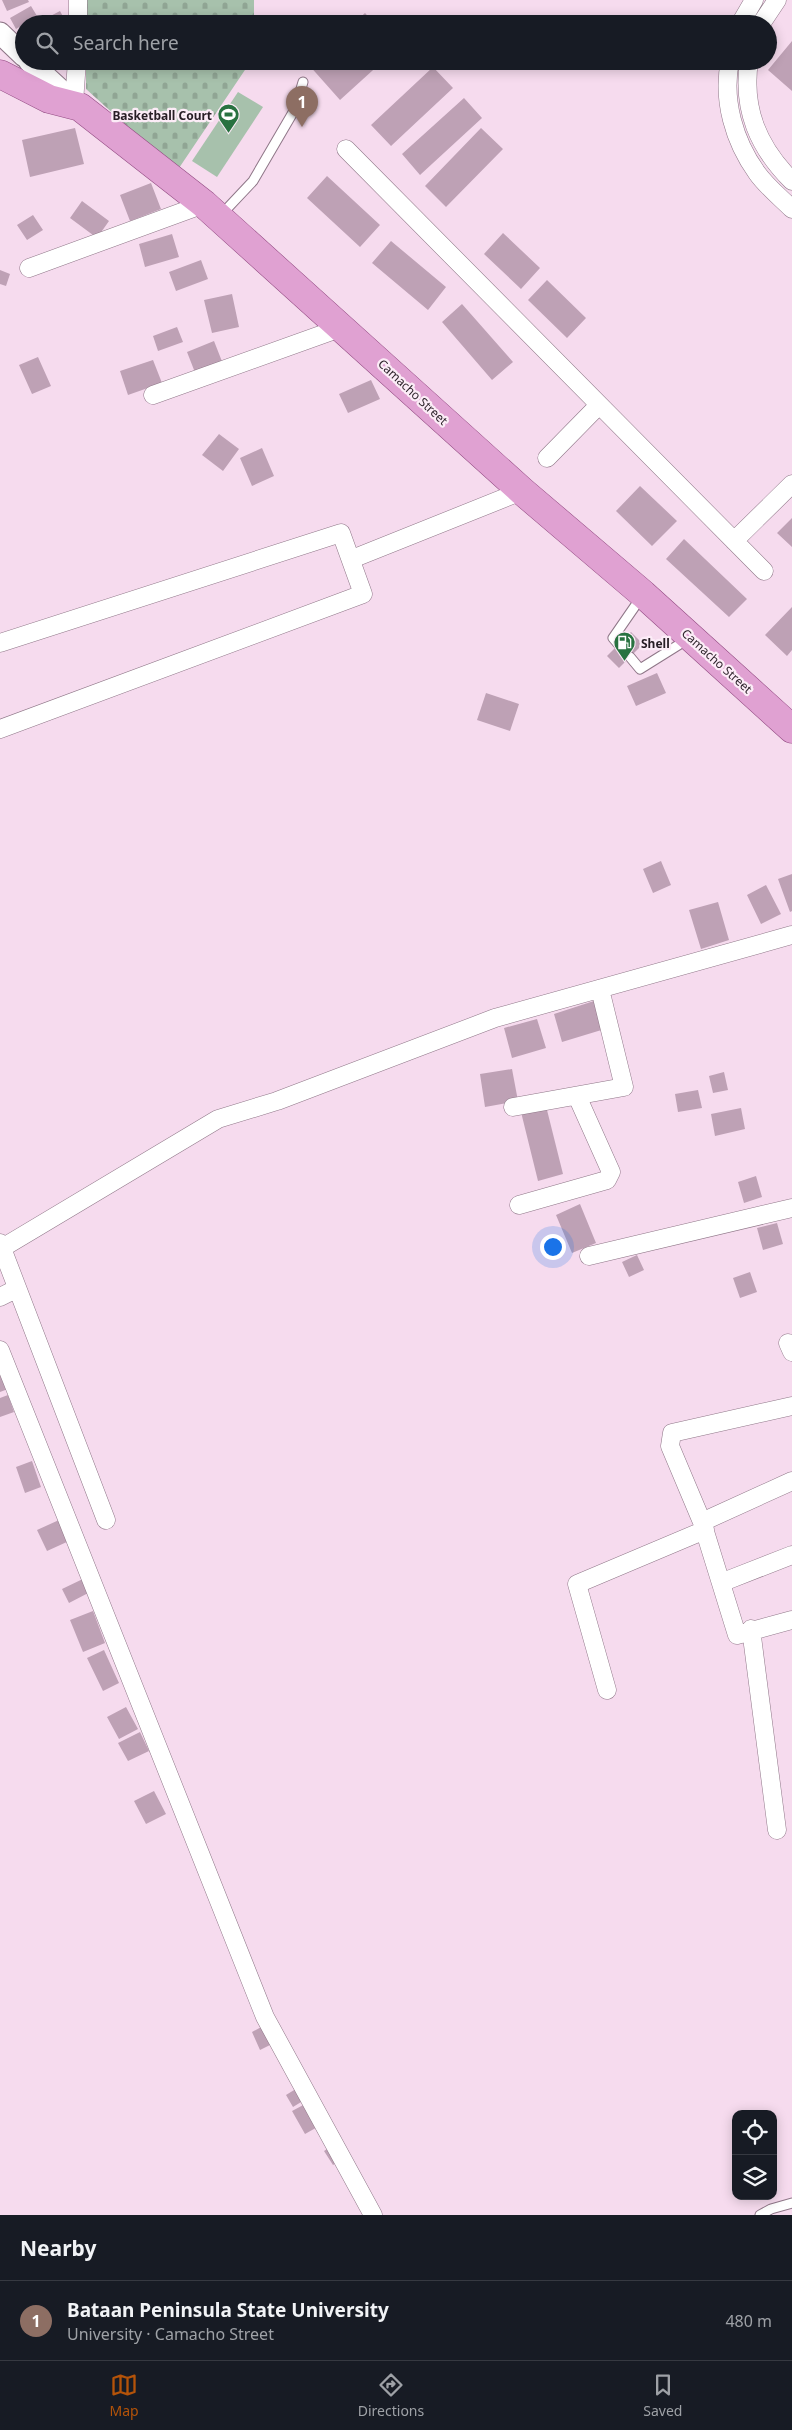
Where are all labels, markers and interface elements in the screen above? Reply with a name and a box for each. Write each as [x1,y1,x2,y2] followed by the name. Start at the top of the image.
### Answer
[15,15,777,70] search box
[33,29,61,57] icon: search
[73,30,179,56] text: Search here
[286,86,318,127] pin: 1
[216,103,240,134] sports icon: Basketball Court
[112,107,212,124] place label: Basketball Court
[375,355,452,429] street label: Camacho Street
[678,625,756,698] street label: Camacho Street
[613,631,637,662] fuel station icon: Shell
[641,635,670,652] place label: Shell
[540,1234,566,1260] your location
[732,2110,777,2200] map controls
[732,2110,777,2155] button: locate
[732,2155,777,2200] button: layers
[20,2234,96,2262] text: Nearby
[67,2297,389,2323] text: Bataan Peninsula State University
[31,2310,41,2332] text: 1
[725,2310,772,2332] text: 480 m
[67,2323,274,2345] text: University · Camacho Street
[110,2371,139,2420] tab: Map
[358,2371,424,2420] tab: Directions
[643,2371,682,2420] tab: Saved

